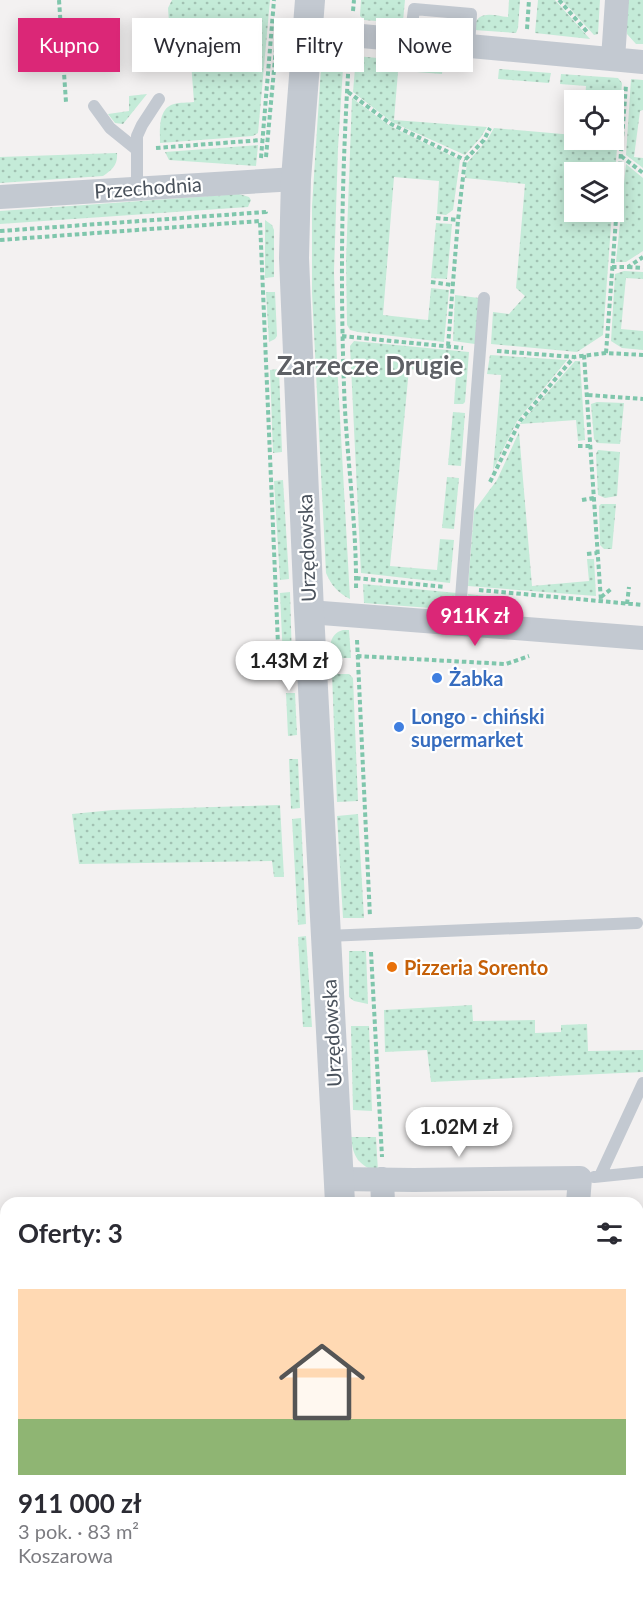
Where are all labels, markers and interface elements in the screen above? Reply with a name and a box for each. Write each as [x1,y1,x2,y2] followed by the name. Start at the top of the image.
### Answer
[18,18,120,72] chip: Kupno
[132,18,262,72] chip: Wynajem
[274,18,364,72] chip: Filtry
[376,18,473,72] chip: Nowe
[564,90,624,222] map controls
[564,90,624,150] button: locate
[564,162,624,222] button: layers
[93,171,203,203] street label: Przechodnia
[277,349,463,381] district label: Zarzecze Drugie
[292,494,320,602] street label: Urzędowska
[420,596,530,647] pin: 911K zł
[440,603,510,627] text: 911K zł
[227,641,351,692] pin: 1.43M zł
[249,648,329,672] text: 1.43M zł
[449,666,503,690] place label: Żabka
[430,671,444,685] marker: Żabka
[411,704,545,751] place label: Longo - chiński supermarket
[392,720,406,734] marker: Longo - chiński supermarket
[404,955,548,979] place label: Pizzeria Sorento
[385,960,399,974] marker: Pizzeria Sorento
[316,979,346,1087] street label: Urzędowska
[397,1107,521,1158] pin: 1.02M zł
[419,1114,499,1138] text: 1.02M zł
[18,1217,123,1249] text: Oferty: 3
[593,1217,626,1250] icon: filters
[268,1328,376,1436] icon: home
[18,1487,142,1519] text: 911 000 zł
[18,1519,139,1543] text: 3 pok. · 83 m²
[18,1543,113,1567] text: Koszarowa

